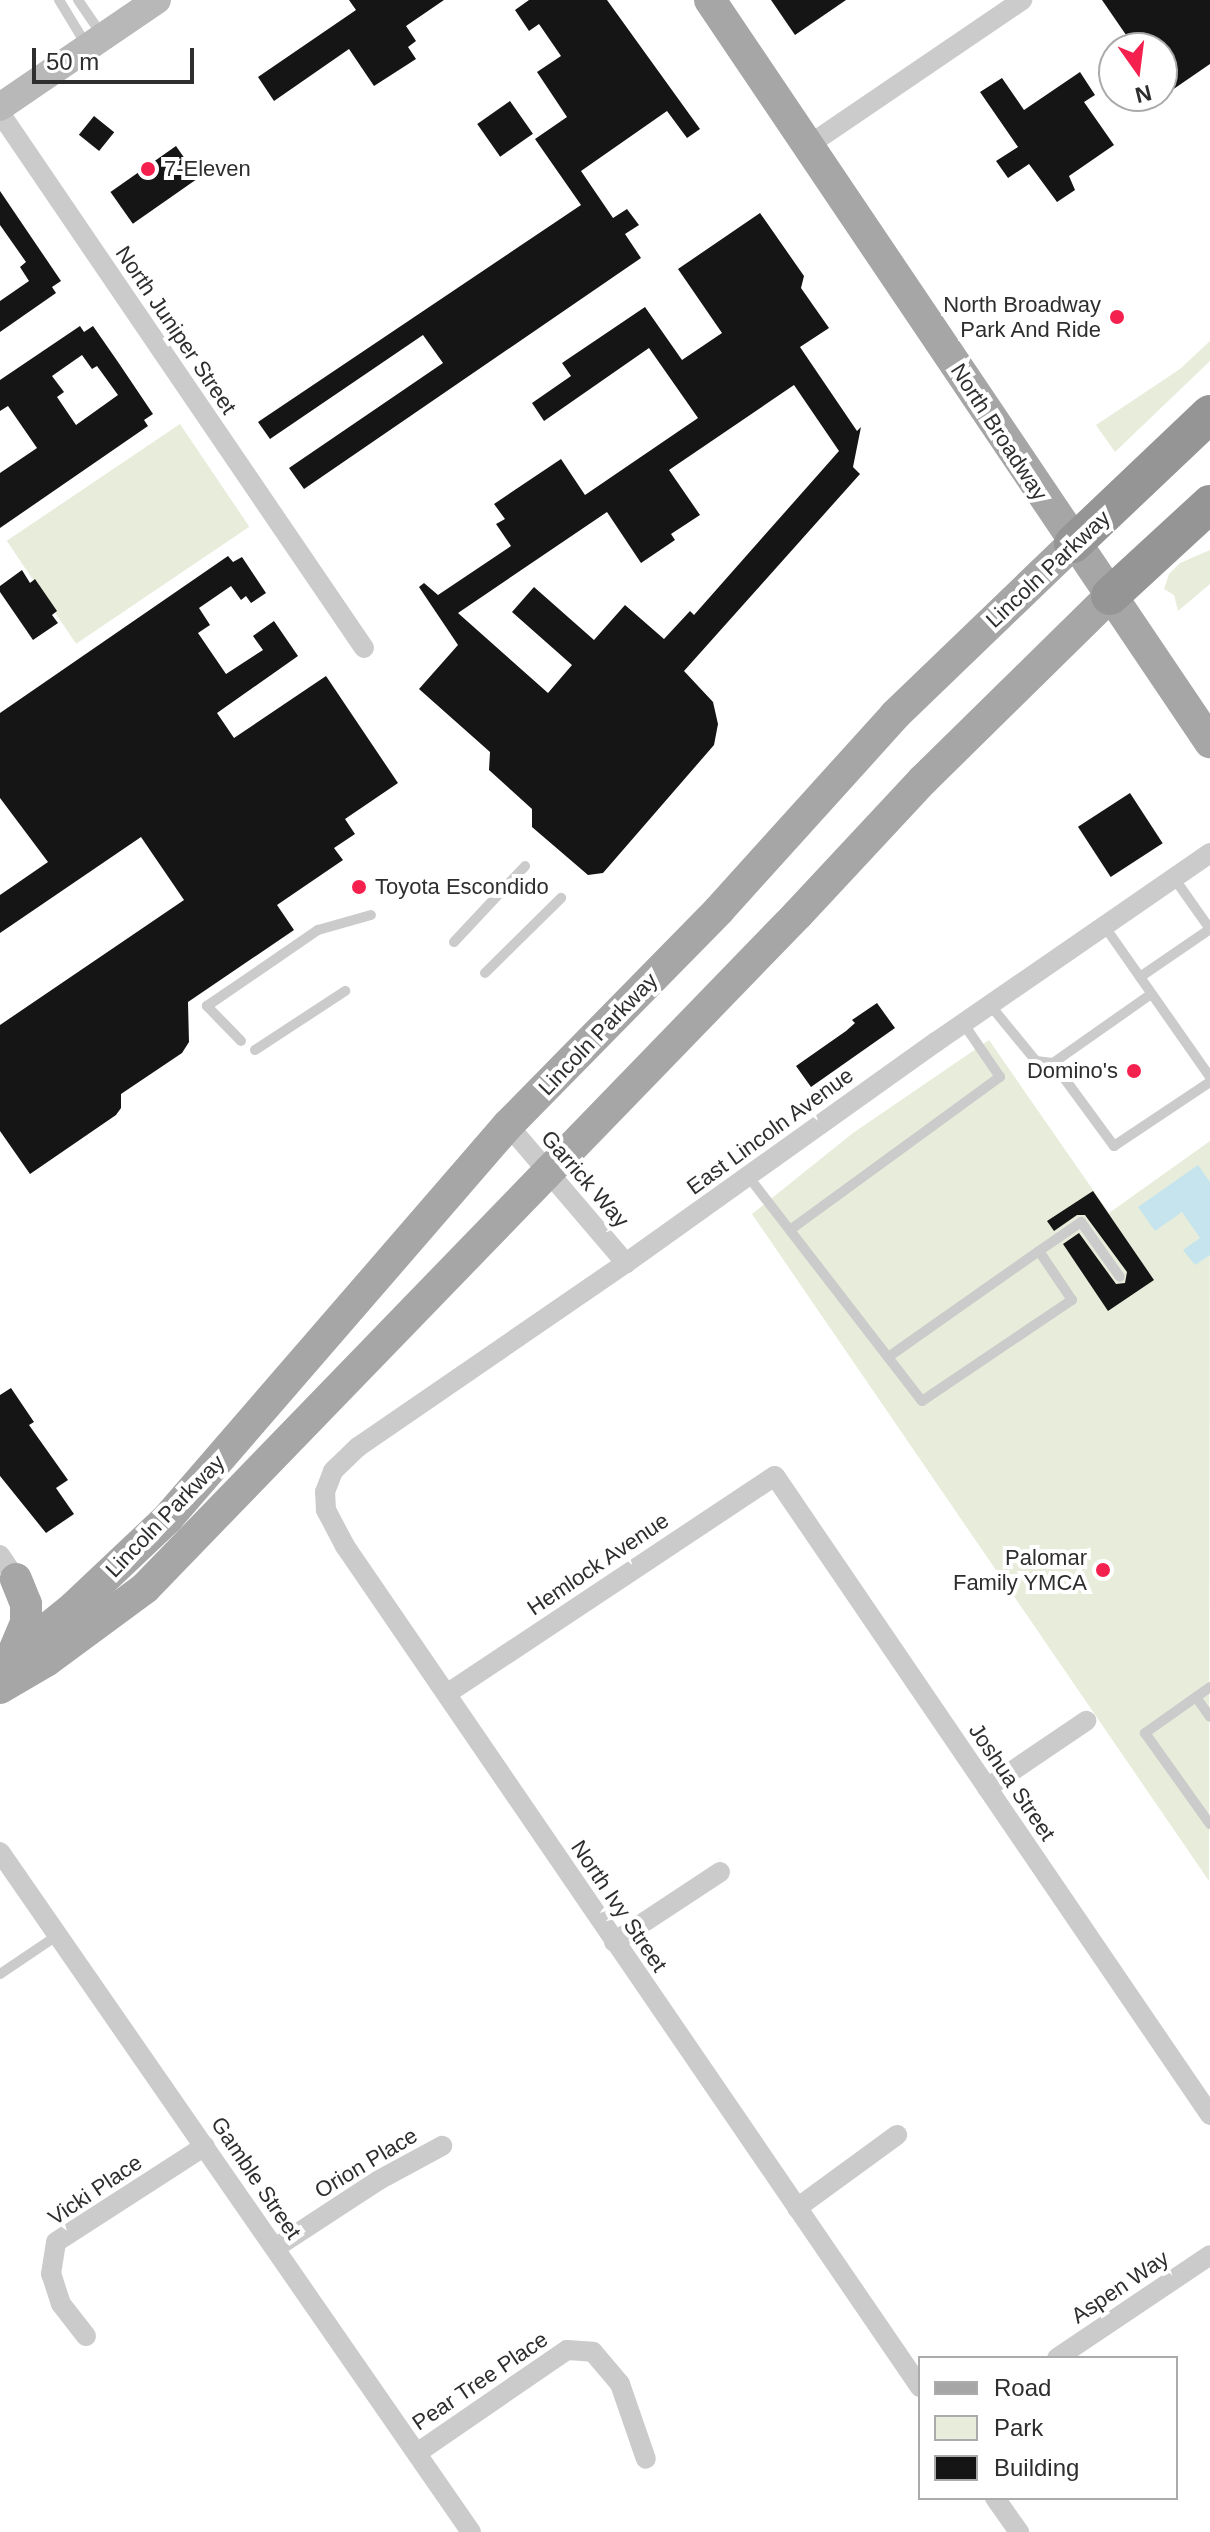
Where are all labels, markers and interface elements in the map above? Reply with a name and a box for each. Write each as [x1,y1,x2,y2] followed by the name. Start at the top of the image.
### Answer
[36,32,198,82] scale bar
[1098,32,1178,112] north arrow
[46,48,99,75] text: 50 m
[1133,80,1154,108] text: N
[164,156,251,182] place label: 7-Eleven
[139,160,157,178] marker: 7-Eleven
[110,241,242,419] street label: North Juniper Street
[943,291,1101,342] place label: North Broadway Park And Ride
[1108,308,1126,326] marker: North Broadway Park And Ride
[945,359,1053,505] street label: North Broadway
[980,505,1116,633] street label: Lincoln Parkway
[375,874,549,900] place label: Toyota Escondido
[350,878,368,896] marker: Toyota Escondido
[533,967,663,1101] street label: Lincoln Parkway
[1027,1058,1118,1084] place label: Domino's
[681,1061,859,1201] street label: East Lincoln Avenue
[1125,1062,1143,1080] marker: Domino's
[536,1125,634,1233] street label: Garrick Way
[100,1449,230,1583] street label: Lincoln Parkway
[522,1507,674,1621] street label: Hemlock Avenue
[953,1544,1087,1596] place label: Palomar Family YMCA
[1094,1561,1112,1579] marker: Palomar Family YMCA
[963,1718,1061,1846] street label: Joshua Street
[565,1835,673,1977] street label: North Ivy Street
[205,2112,307,2244] street label: Gamble Street
[310,2122,422,2204] street label: Orion Place
[43,2149,147,2231] street label: Vicki Place
[1066,2245,1174,2329] street label: Aspen Way
[407,2326,553,2436] street label: Pear Tree Place
[918,2356,1178,2500] legend
[994,2374,1051,2401] text: Road
[994,2414,1043,2441] text: Park
[994,2454,1079,2481] text: Building

